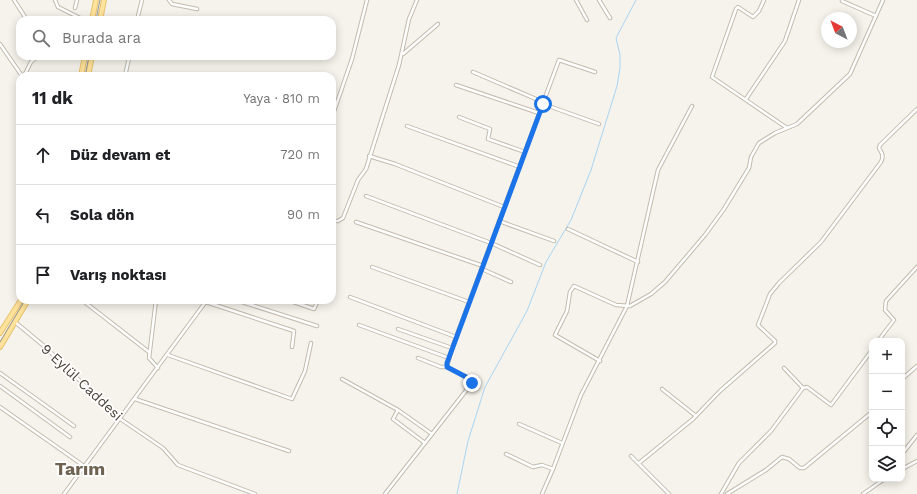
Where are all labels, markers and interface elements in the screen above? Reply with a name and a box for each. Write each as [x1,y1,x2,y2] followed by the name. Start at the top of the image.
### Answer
[821,12,857,48] north arrow
[16,16,336,60] search box
[30,27,52,49] icon: search
[62,29,141,47] text: Burada ara
[32,88,73,108] text: 11 dk
[243,91,320,106] text: Yaya · 810 m
[534,95,552,113] route start
[32,144,54,166] icon: ahead
[70,146,170,164] text: Düz devam et
[280,147,320,162] text: 720 m
[32,204,54,226] icon: left
[70,206,134,224] text: Sola dön
[287,207,320,222] text: 90 m
[32,264,54,286] icon: arrive
[70,266,167,284] text: Varış noktası
[869,338,905,482] map controls
[869,338,905,374] button: +
[38,340,126,424] street label: 9 Eylül Caddesi
[463,374,481,392] route end
[869,374,905,410] button: −
[869,410,905,446] button: locate
[869,446,905,482] button: layers
[55,458,105,479] district label: Tarım

